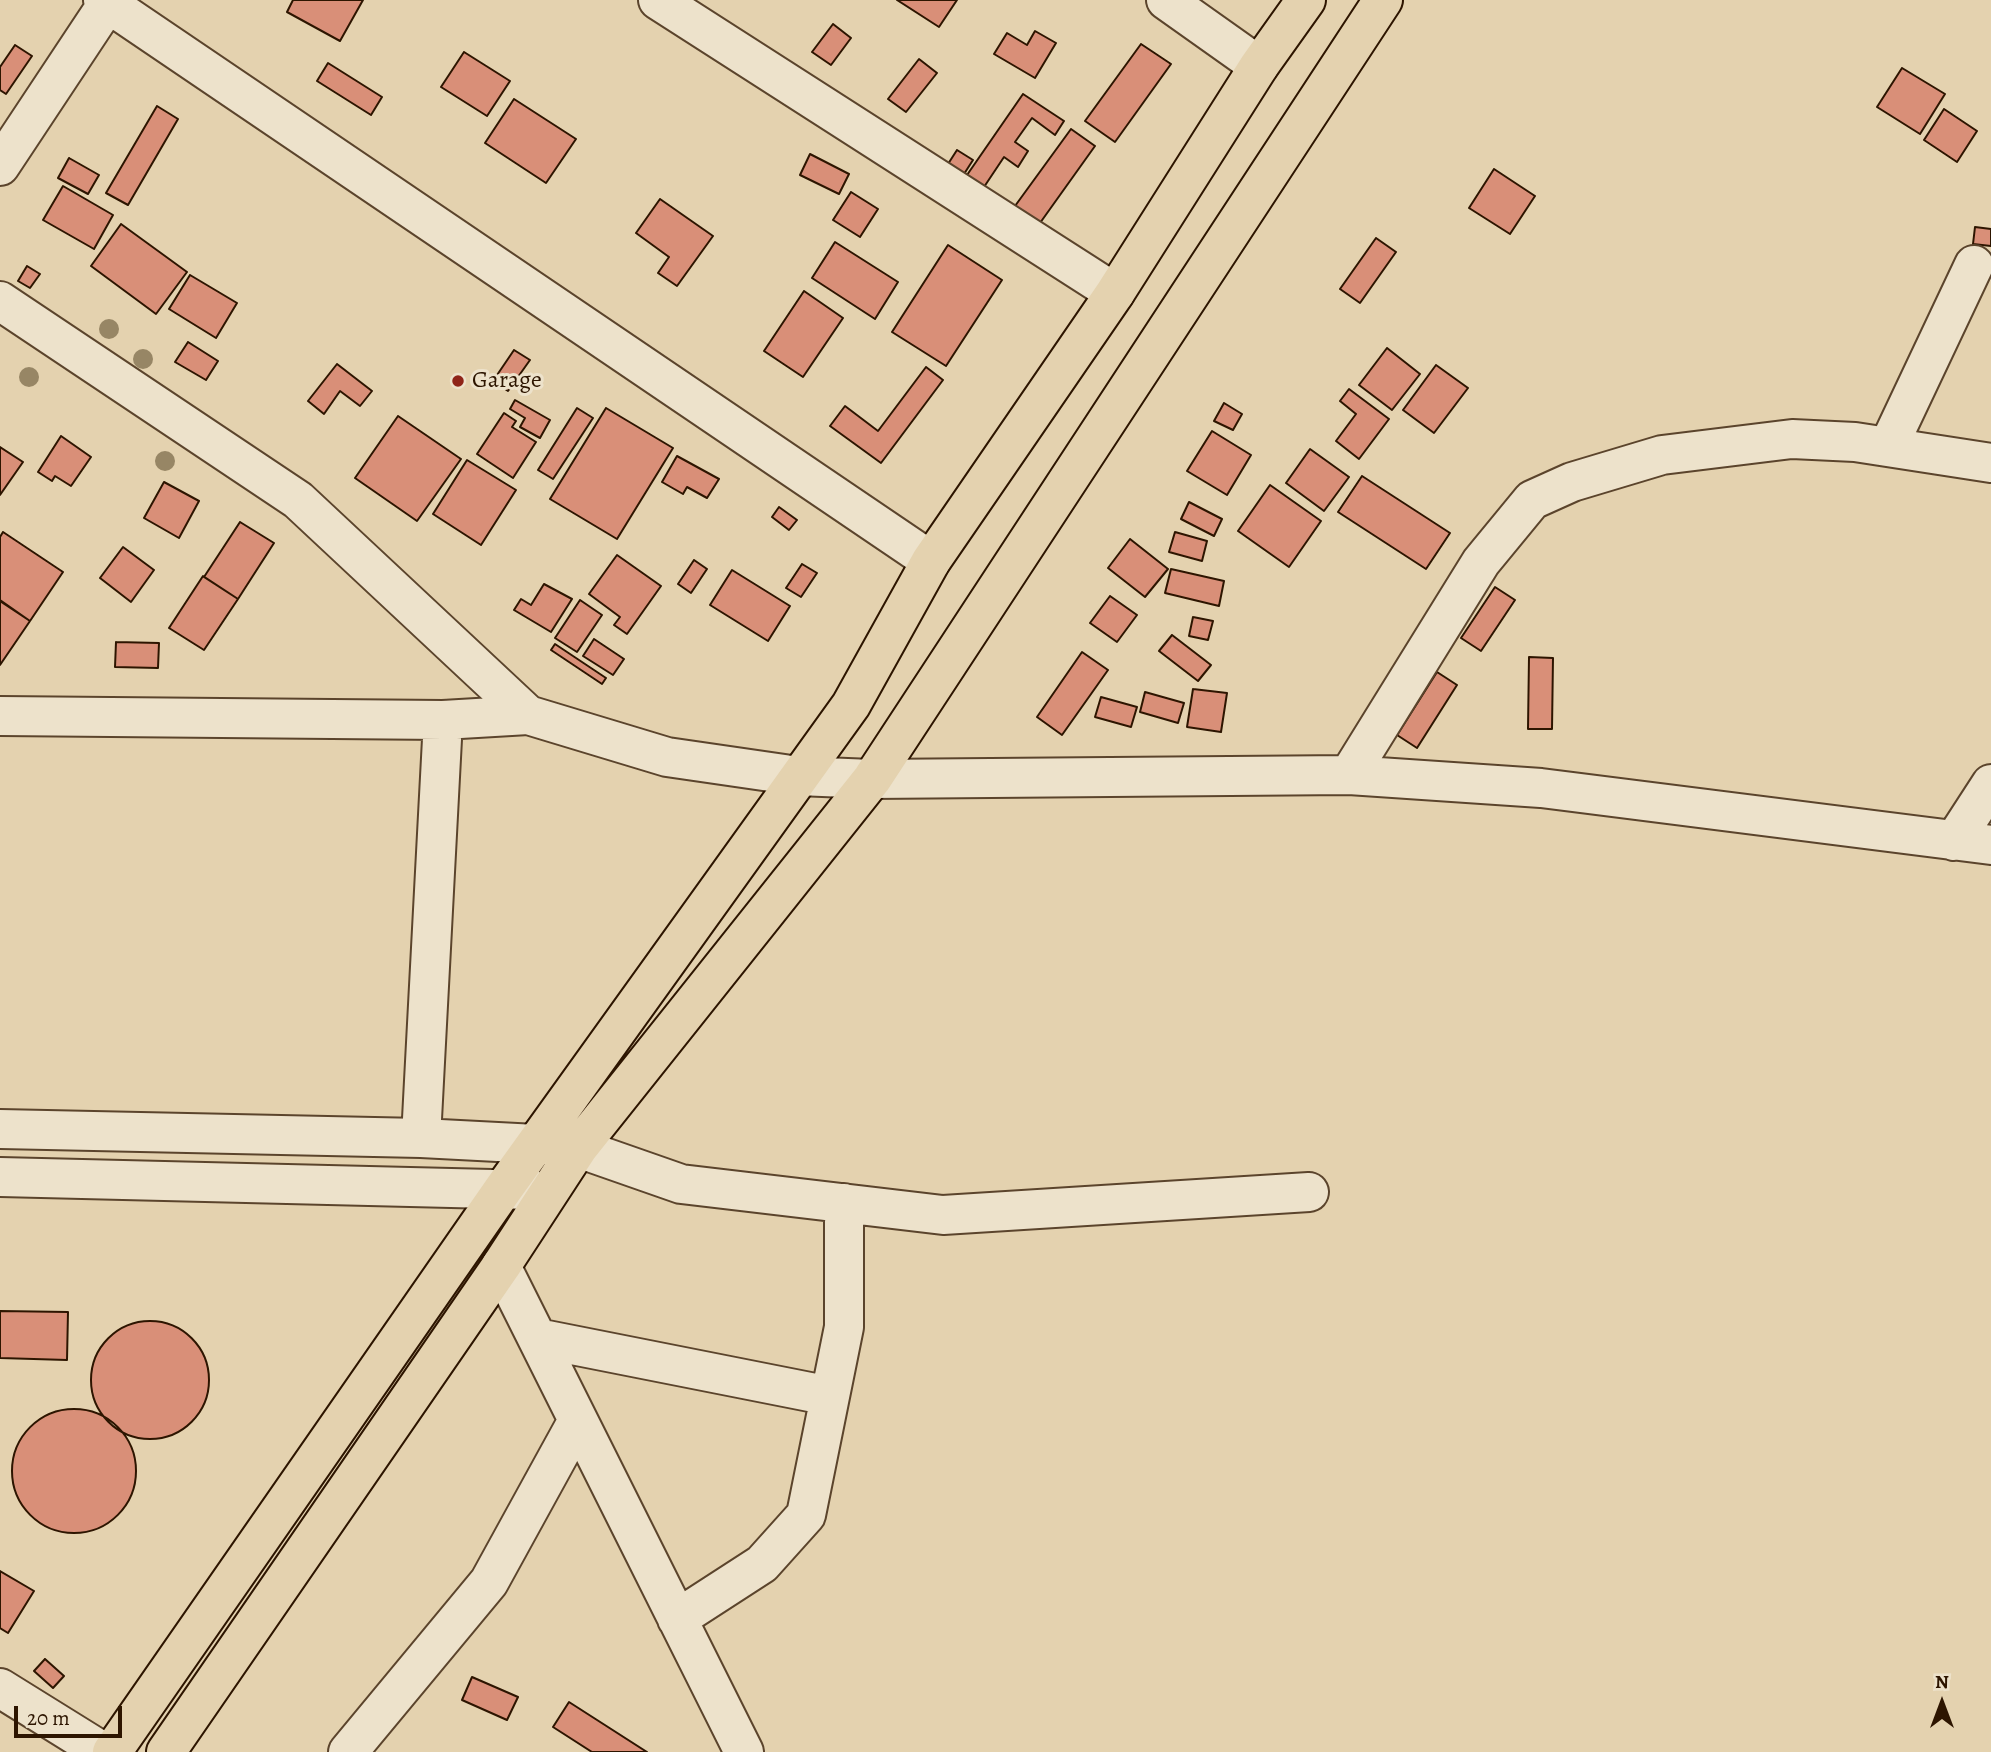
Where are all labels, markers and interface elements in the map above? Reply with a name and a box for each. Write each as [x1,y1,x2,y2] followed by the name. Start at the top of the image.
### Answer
[472,367,542,395] place label: Garage
[450,373,466,389] marker: Garage
[1907,1668,1977,1738] north arrow
[1935,1669,1949,1695] text: N
[18,1692,126,1736] scale bar
[27,1704,70,1732] text: 20 m

